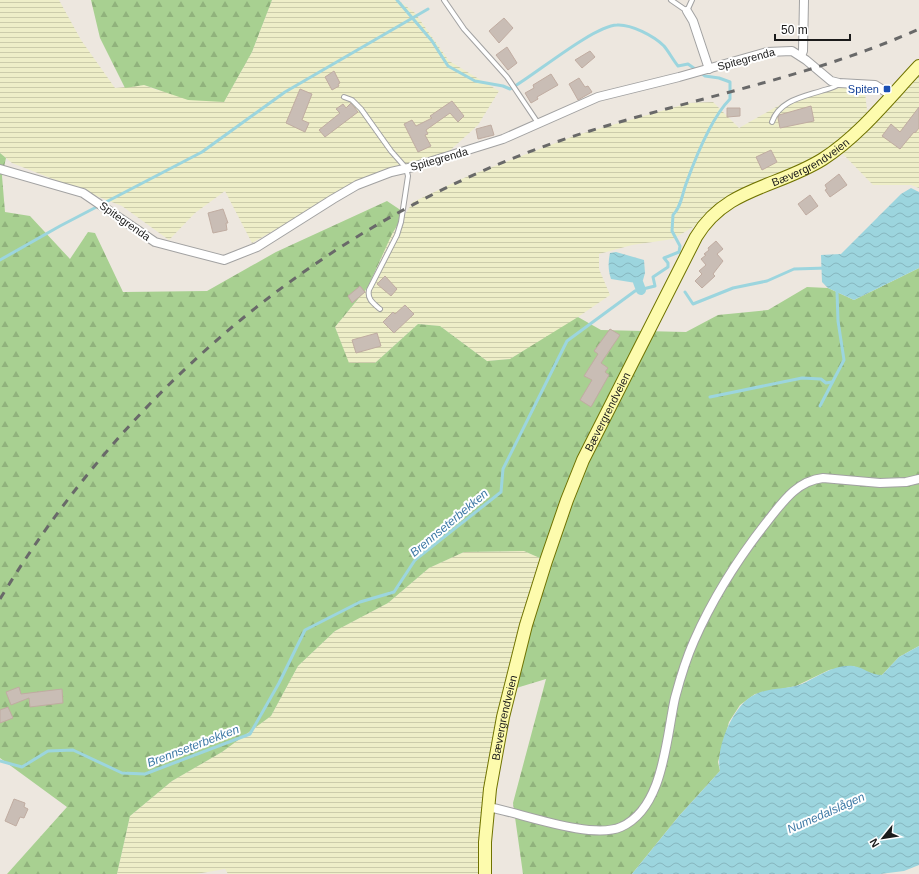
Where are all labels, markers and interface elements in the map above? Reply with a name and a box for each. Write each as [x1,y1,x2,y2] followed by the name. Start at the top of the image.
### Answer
[775,16,850,42] scale bar
[781,23,808,37] text: 50 m
[716,45,777,72] street label: Spitegrenda
[848,83,879,95] place label: Spiten
[882,84,892,94] marker: Spiten
[770,136,851,188] street label: Bævergrendveien
[409,145,470,173] street label: Spitegrenda
[97,199,153,243] street label: Spitegrenda
[582,370,632,453] street label: Bævergrendveien
[407,486,491,560] water label: Brennseterbekken
[489,674,519,761] street label: Bævergrendveien
[145,722,241,770] water label: Brennseterbekken
[785,790,867,836] water label: Numedalslågen
[863,818,903,858] north arrow
[867,837,882,849] text: N

